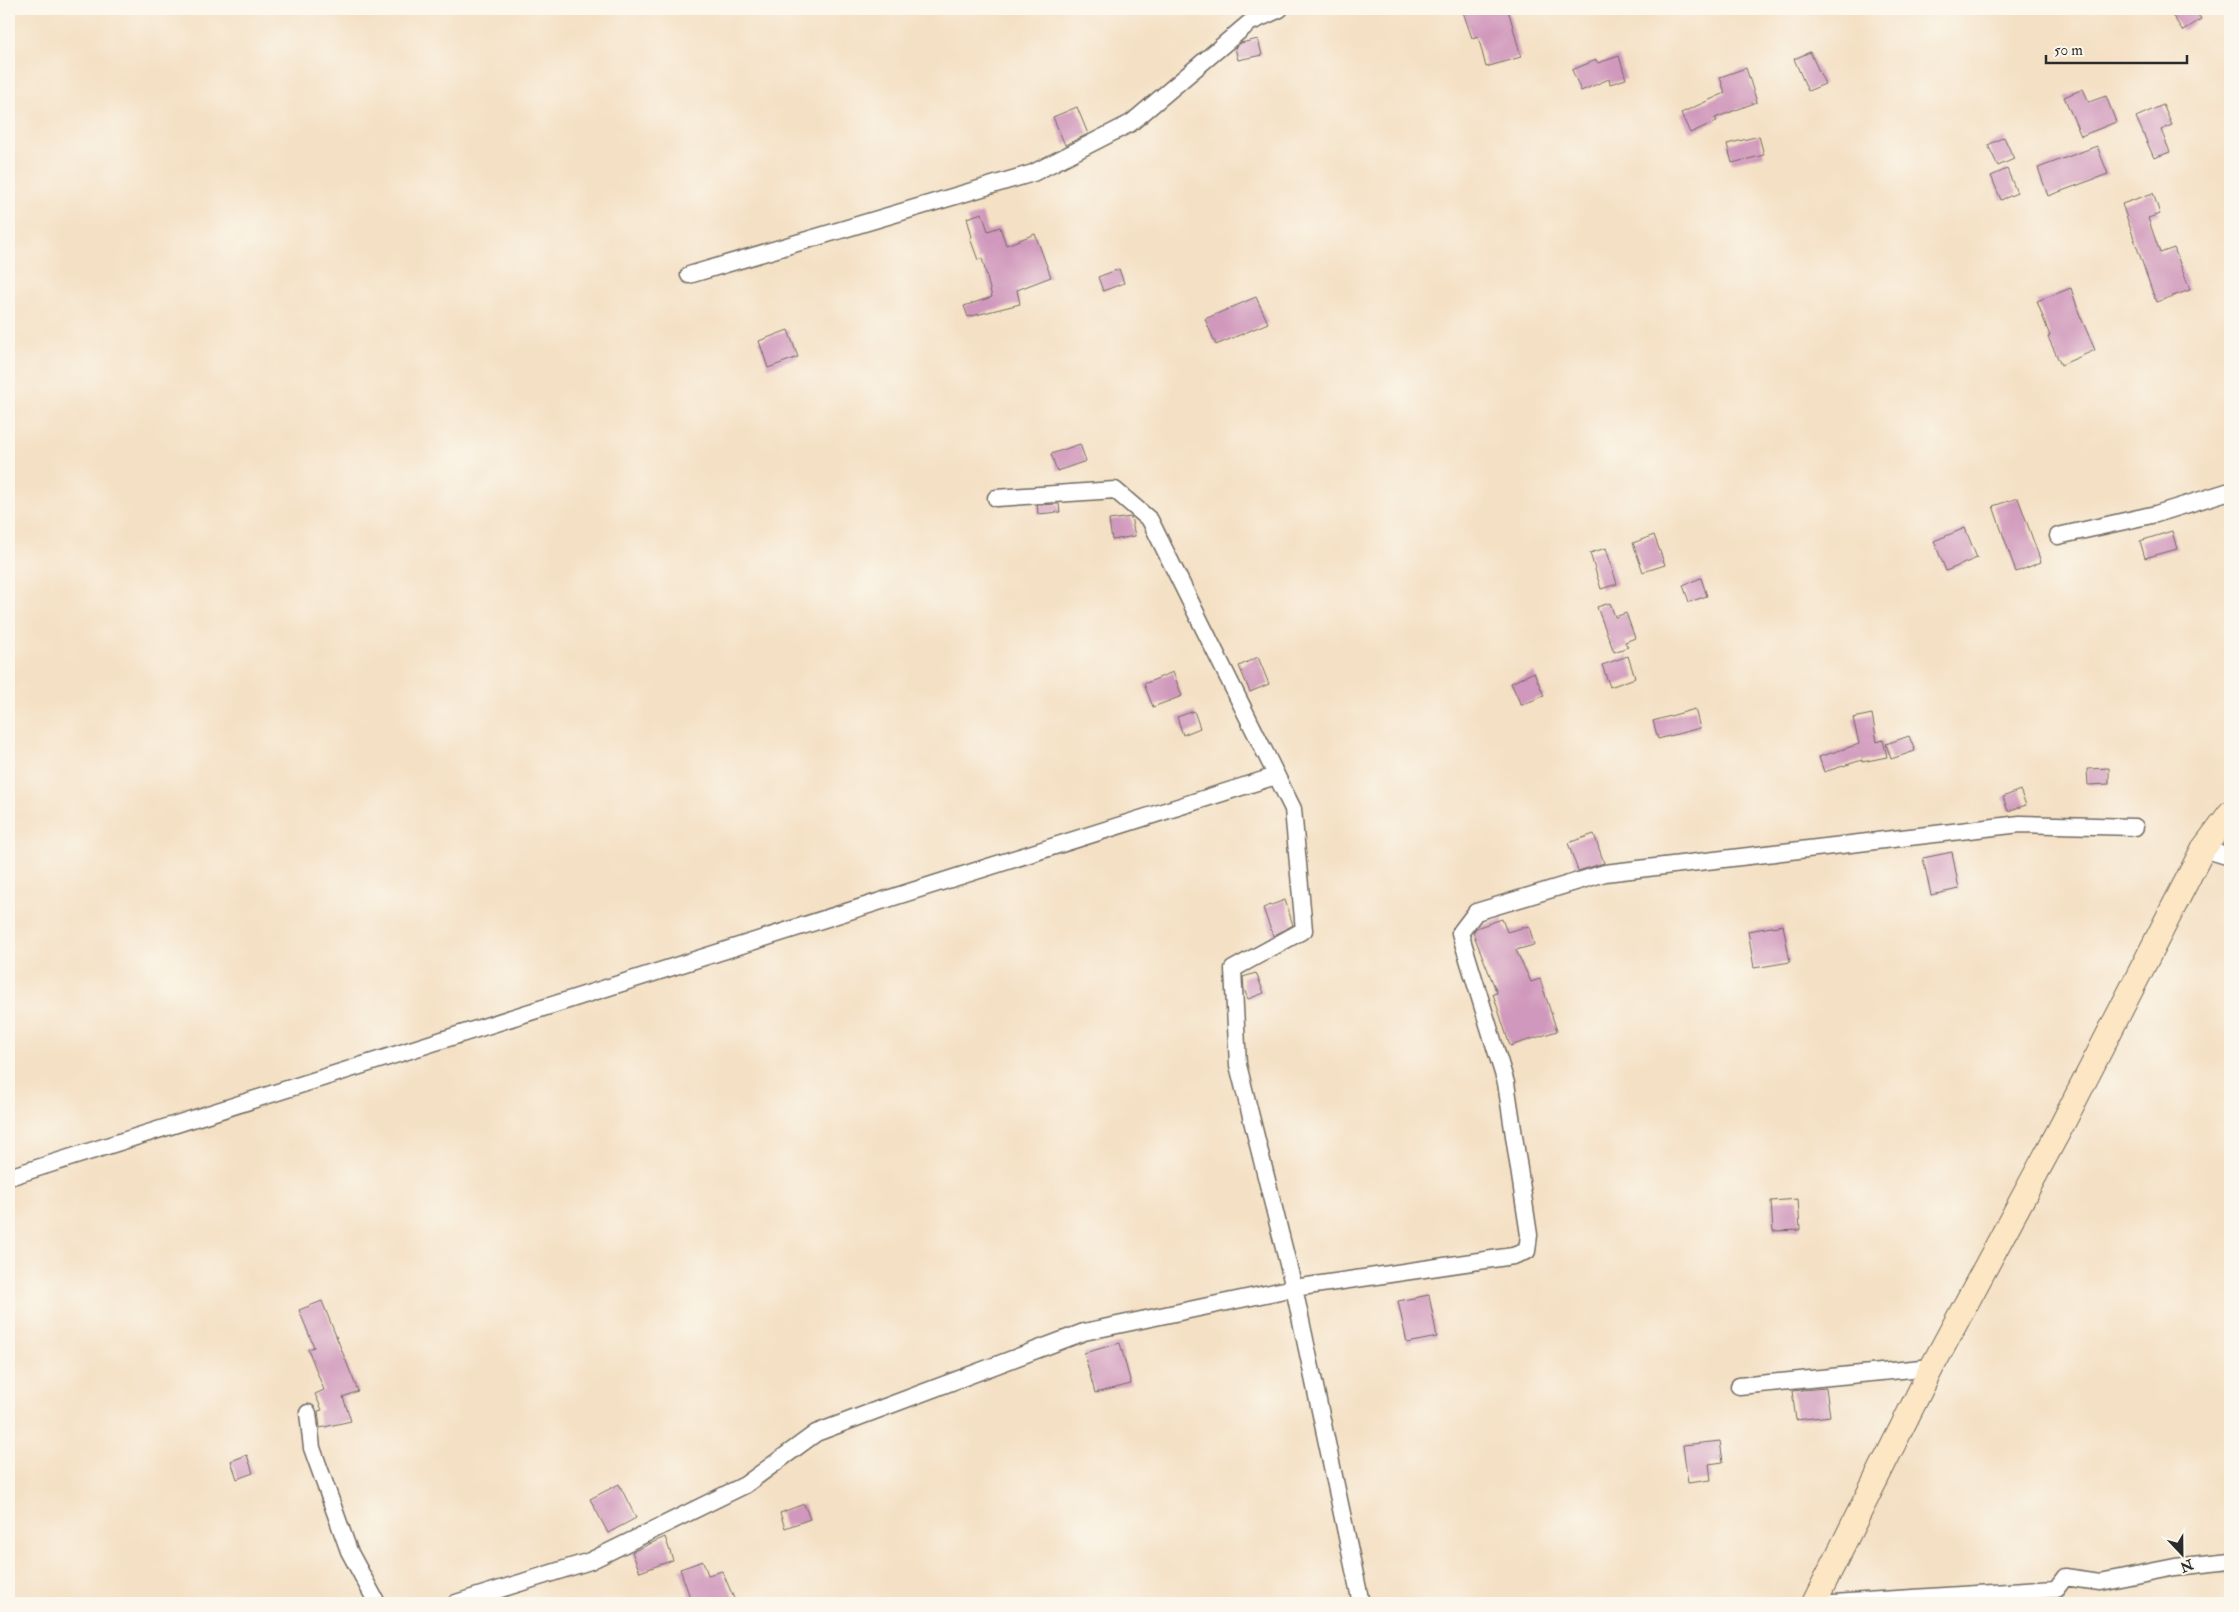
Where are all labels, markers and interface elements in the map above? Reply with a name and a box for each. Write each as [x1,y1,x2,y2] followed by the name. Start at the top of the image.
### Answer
[2046,32,2188,64] scale bar
[2054,41,2083,60] text: 50 m
[2156,1530,2206,1580] north arrow
[2177,1555,2197,1576] text: N

